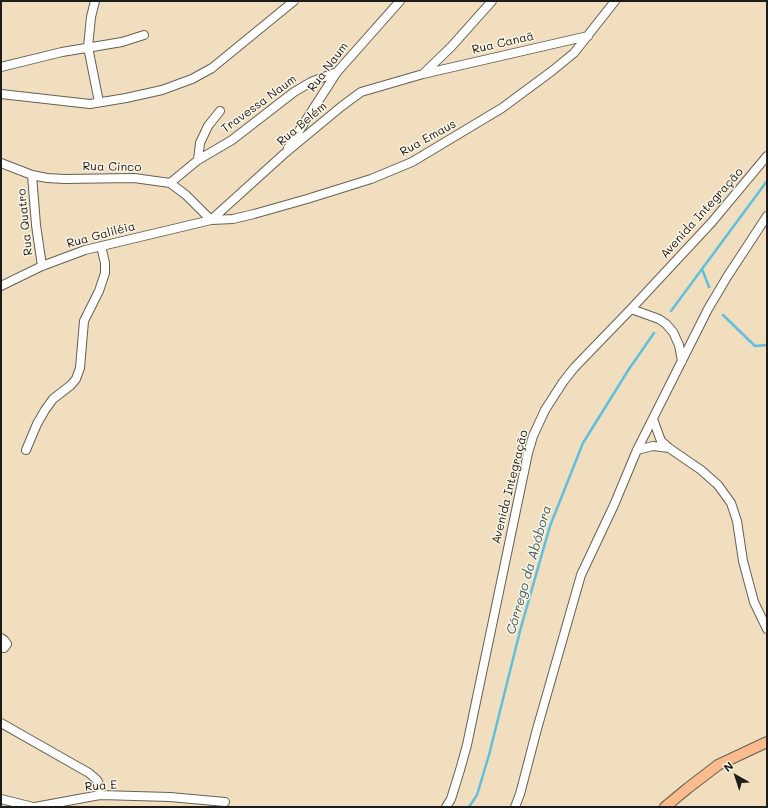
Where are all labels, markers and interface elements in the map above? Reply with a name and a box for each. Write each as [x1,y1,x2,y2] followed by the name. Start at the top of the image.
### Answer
[471,29,535,57] street label: Rua Canaã
[305,39,351,95] street label: Rua Naum
[219,72,299,136] street label: Travessa Naum
[274,99,330,149] street label: Rua Belém
[397,117,459,159] street label: Rua Emaus
[83,159,141,175] street label: Rua Cinco
[658,165,746,261] street label: Avenida Integração
[14,188,36,256] street label: Rua Quatro
[65,219,137,251] street label: Rua Galiléia
[489,429,531,545] street label: Avenida Integração
[503,504,555,636] water label: Córrego da Abóbora
[716,756,756,796] north arrow
[720,758,736,775] text: N
[84,778,118,794] street label: Rua E

